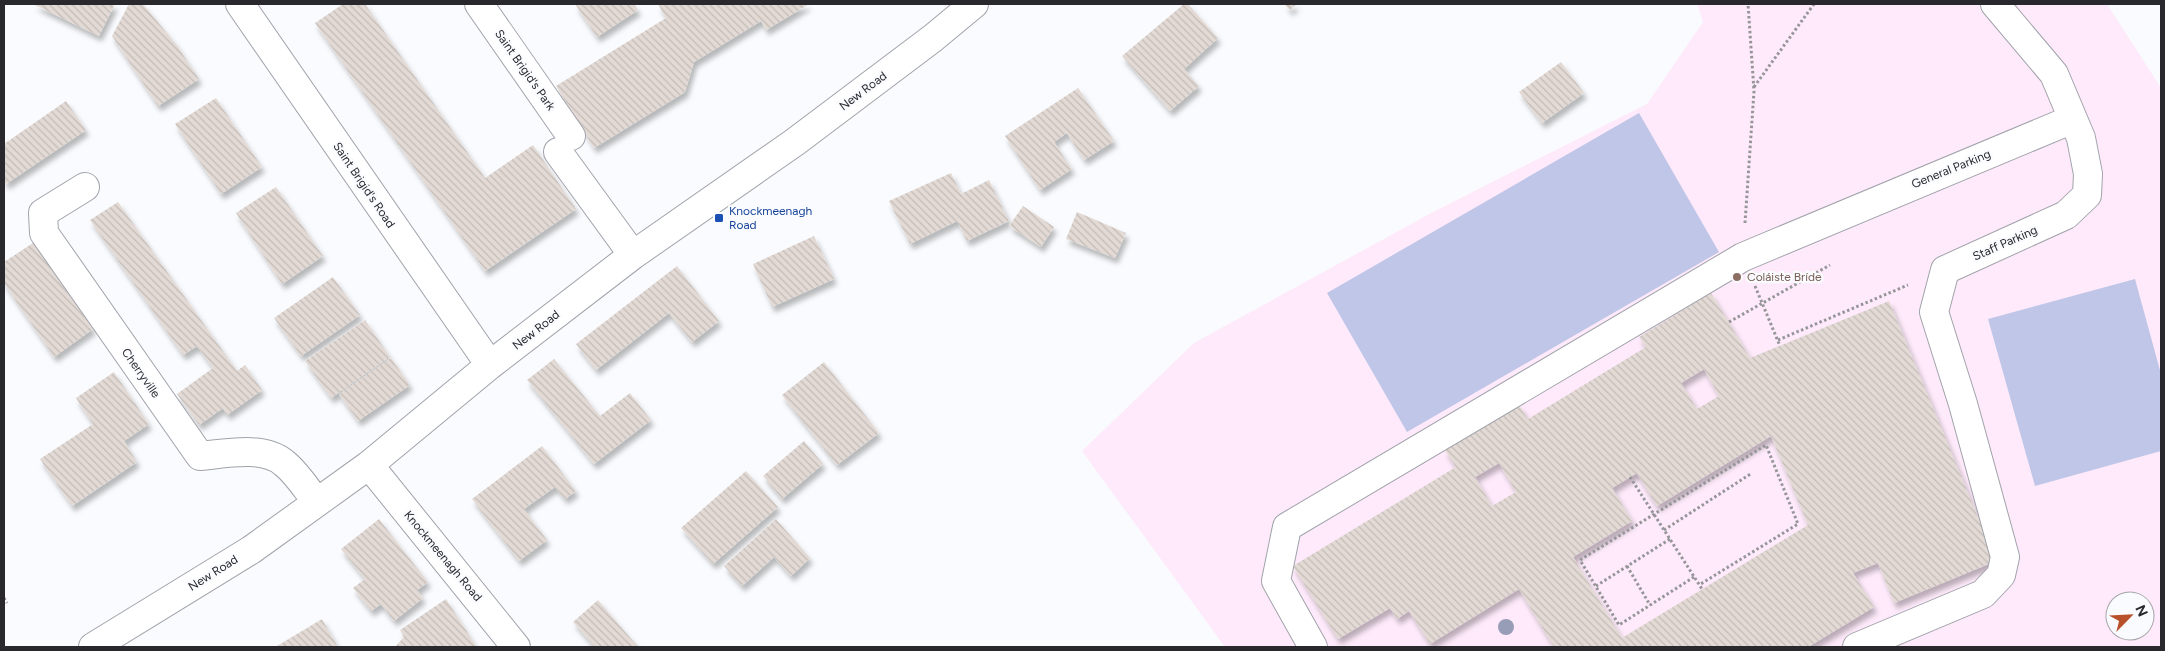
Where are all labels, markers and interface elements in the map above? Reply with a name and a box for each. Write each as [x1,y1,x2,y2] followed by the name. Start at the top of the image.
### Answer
[492,27,558,113] street label: Saint Brigid's Park
[837,69,889,113] street label: New Road
[330,140,398,230] street label: Saint Brigid's Road
[1909,147,1993,191] street label: General Parking
[729,204,812,232] place label: Knockmeenagh Road
[713,212,725,224] marker: Knockmeenagh Road
[1971,223,2039,263] street label: Staff Parking
[1747,270,1822,284] place label: Coláiste Bríde
[1731,271,1743,283] marker: Coláiste Bríde
[510,307,562,353] street label: New Road
[119,346,163,401] street label: Cherryville
[401,508,485,604] street label: Knockmeenagh Road
[186,552,240,594] street label: New Road
[2105,591,2155,641] north arrow
[2131,603,2151,619] text: N

